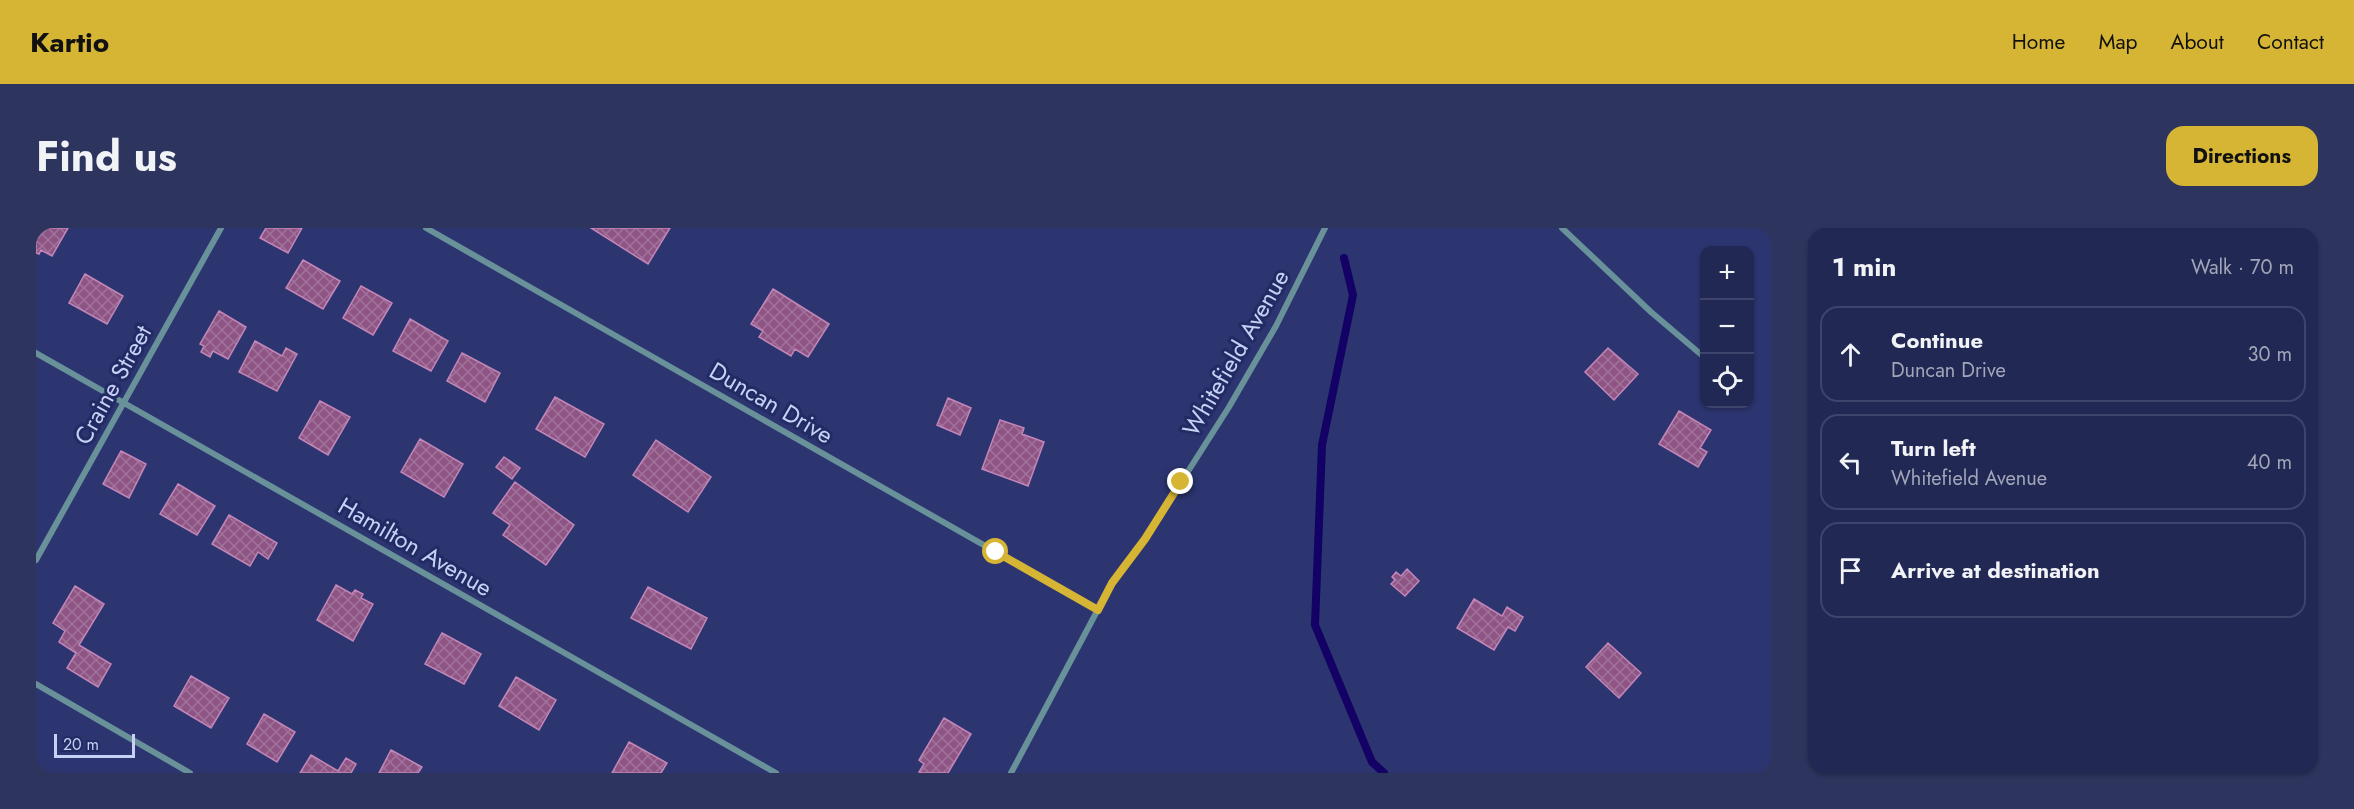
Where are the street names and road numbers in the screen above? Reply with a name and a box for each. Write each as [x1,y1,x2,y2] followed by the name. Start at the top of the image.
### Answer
[1174,263,1298,443] street label: Whitefield Avenue
[65,318,160,451] street label: Craine Street
[703,353,840,452] street label: Duncan Drive
[332,488,499,605] street label: Hamilton Avenue

